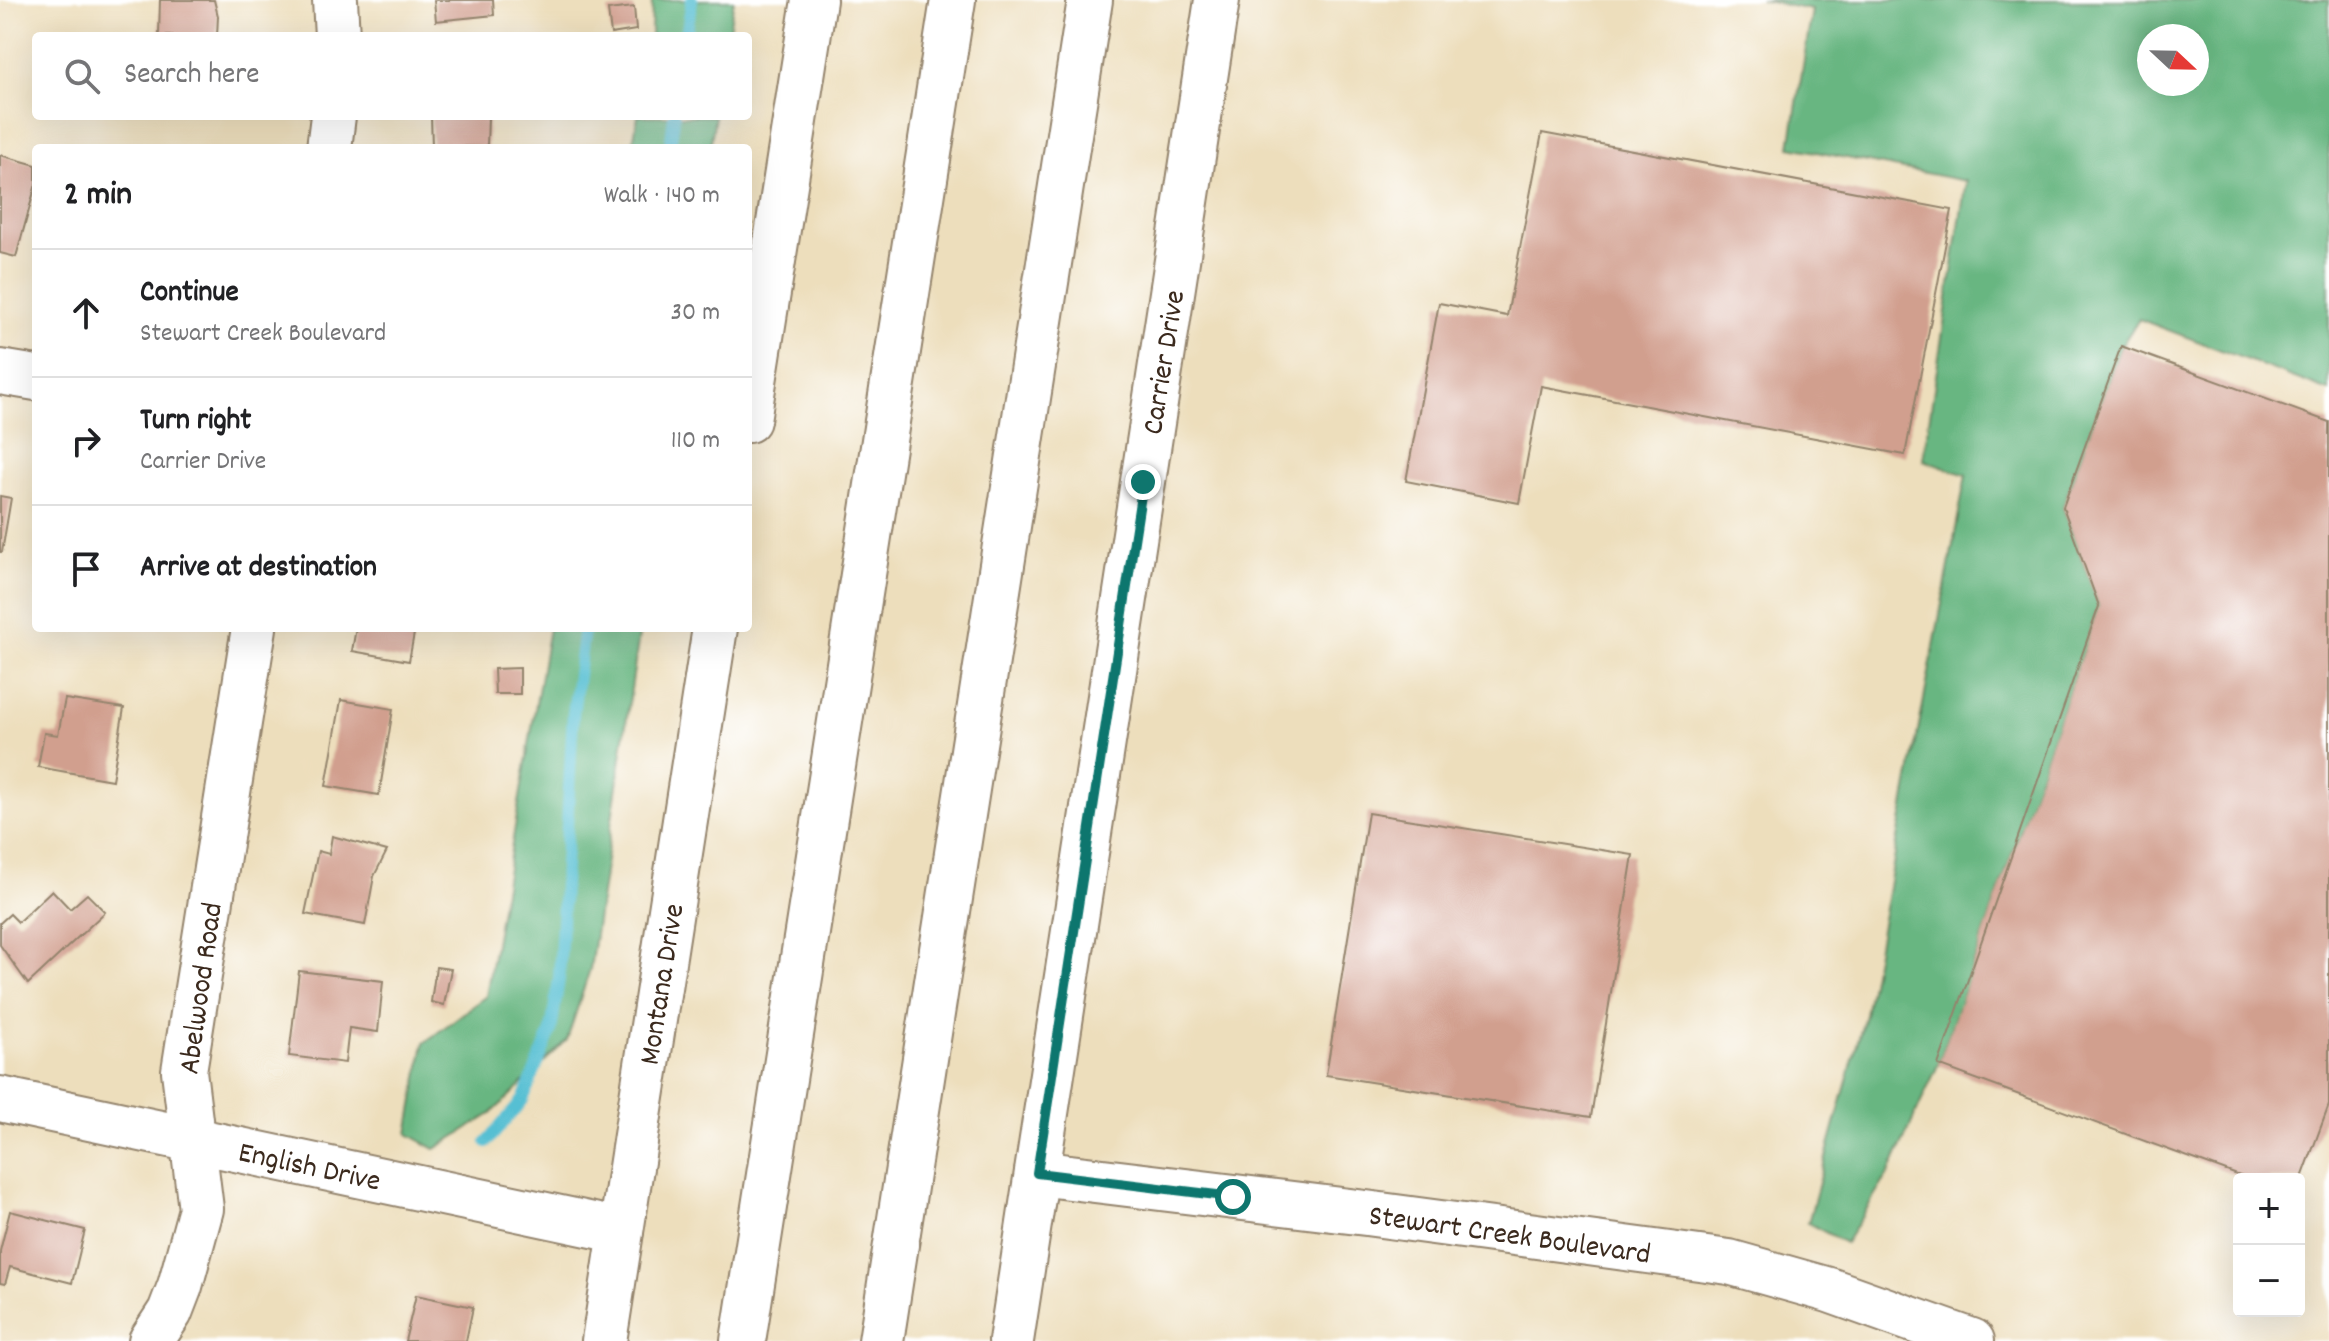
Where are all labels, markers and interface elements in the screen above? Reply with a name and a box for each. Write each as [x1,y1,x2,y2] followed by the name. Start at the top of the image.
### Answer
[2137,24,2209,96] north arrow
[32,32,752,120] search box
[60,54,104,98] icon: search
[124,55,260,98] text: Search here
[64,172,132,221] text: 2 min
[604,178,720,215] text: Walk · 140 m
[140,273,239,316] text: Continue
[1134,287,1199,438] street label: Carrier Drive
[64,291,108,335] icon: ahead
[670,295,720,332] text: 30 m
[140,316,386,353] text: Stewart Creek Boulevard
[140,401,251,444] text: Turn right
[64,419,108,463] icon: right
[671,423,720,460] text: 110 m
[140,444,266,481] text: Carrier Drive
[1125,464,1161,500] route end
[64,547,108,591] icon: arrive
[140,548,377,591] text: Arrive at destination
[170,900,237,1077] street label: Abelwood Road
[630,901,698,1068] street label: Montana Drive
[234,1133,384,1205] street label: English Drive
[2233,1173,2305,1317] map controls
[2233,1173,2305,1245] button: +
[1215,1179,1251,1215] route start
[1366,1196,1653,1279] street label: Stewart Creek Boulevard
[2233,1245,2305,1317] button: −

